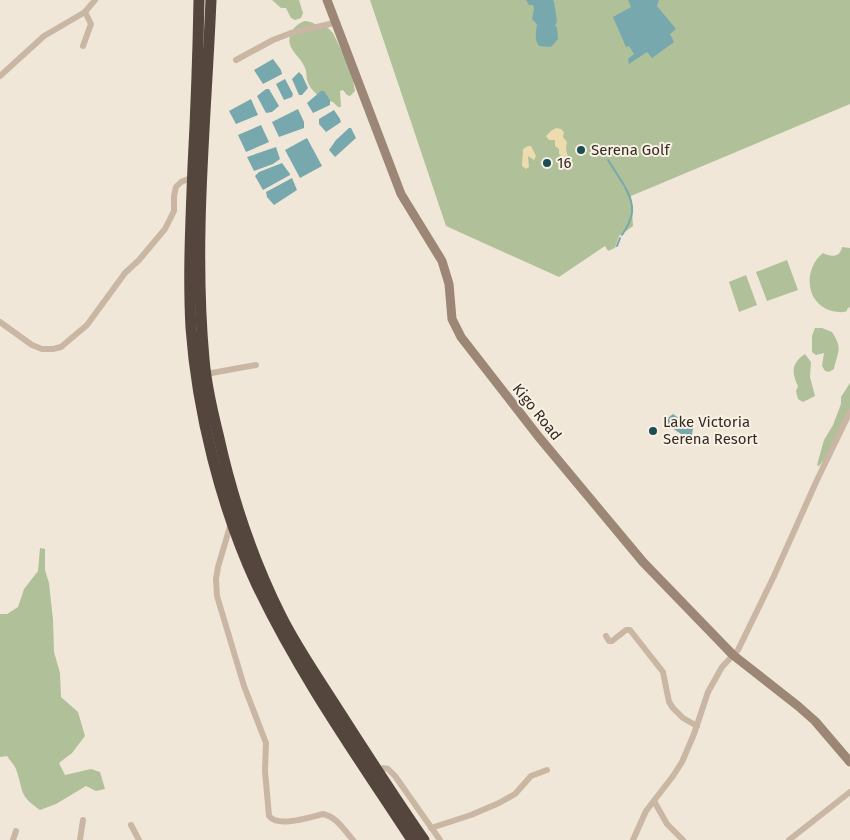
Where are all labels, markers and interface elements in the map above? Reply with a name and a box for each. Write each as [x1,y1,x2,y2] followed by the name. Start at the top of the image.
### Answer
[591,141,670,159] place label: Serena Golf
[575,144,587,156] marker: Serena Golf
[557,154,572,172] place label: 16
[541,157,553,169] marker: 16
[509,380,565,444] street label: Kigo Road
[663,413,758,448] place label: Lake Victoria Serena Resort
[647,425,659,437] marker: Lake Victoria Serena Resort

